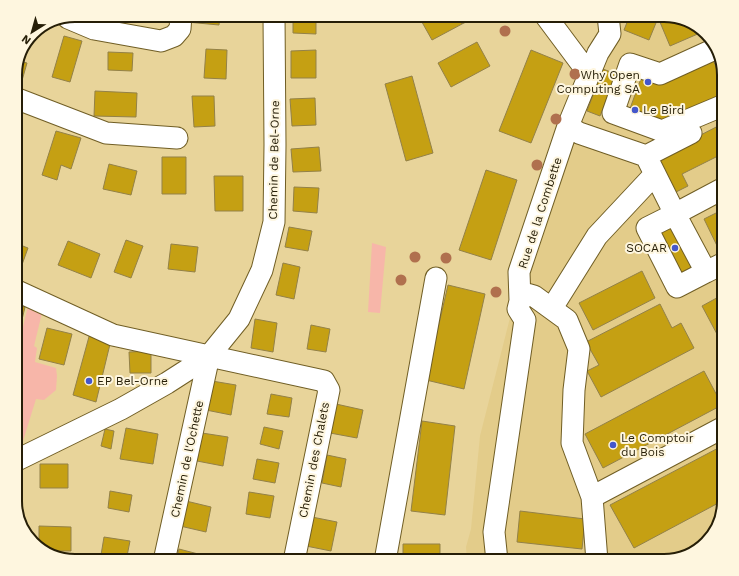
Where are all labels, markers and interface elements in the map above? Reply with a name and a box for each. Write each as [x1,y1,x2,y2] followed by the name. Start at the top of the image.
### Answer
[12,12,52,52] north arrow
[19,32,33,47] text: N
[557,68,640,96] place label: Why Open Computing SA
[643,77,653,87] marker: Why Open Computing SA
[266,100,282,220] street label: Chemin de Bel-Orne
[643,103,684,117] place label: Le Bird
[630,105,640,115] marker: Le Bird
[515,155,565,271] street label: Rue de la Combette
[626,241,667,255] place label: SOCAR
[670,243,680,253] marker: SOCAR
[97,374,168,388] place label: EP Bel-Orne
[84,376,94,386] marker: EP Bel-Orne
[168,399,206,519] street label: Chemin de l'Ochette
[296,401,332,519] street label: Chemin des Chalets
[621,431,694,459] place label: Le Comptoir du Bois
[608,440,618,450] marker: Le Comptoir du Bois

